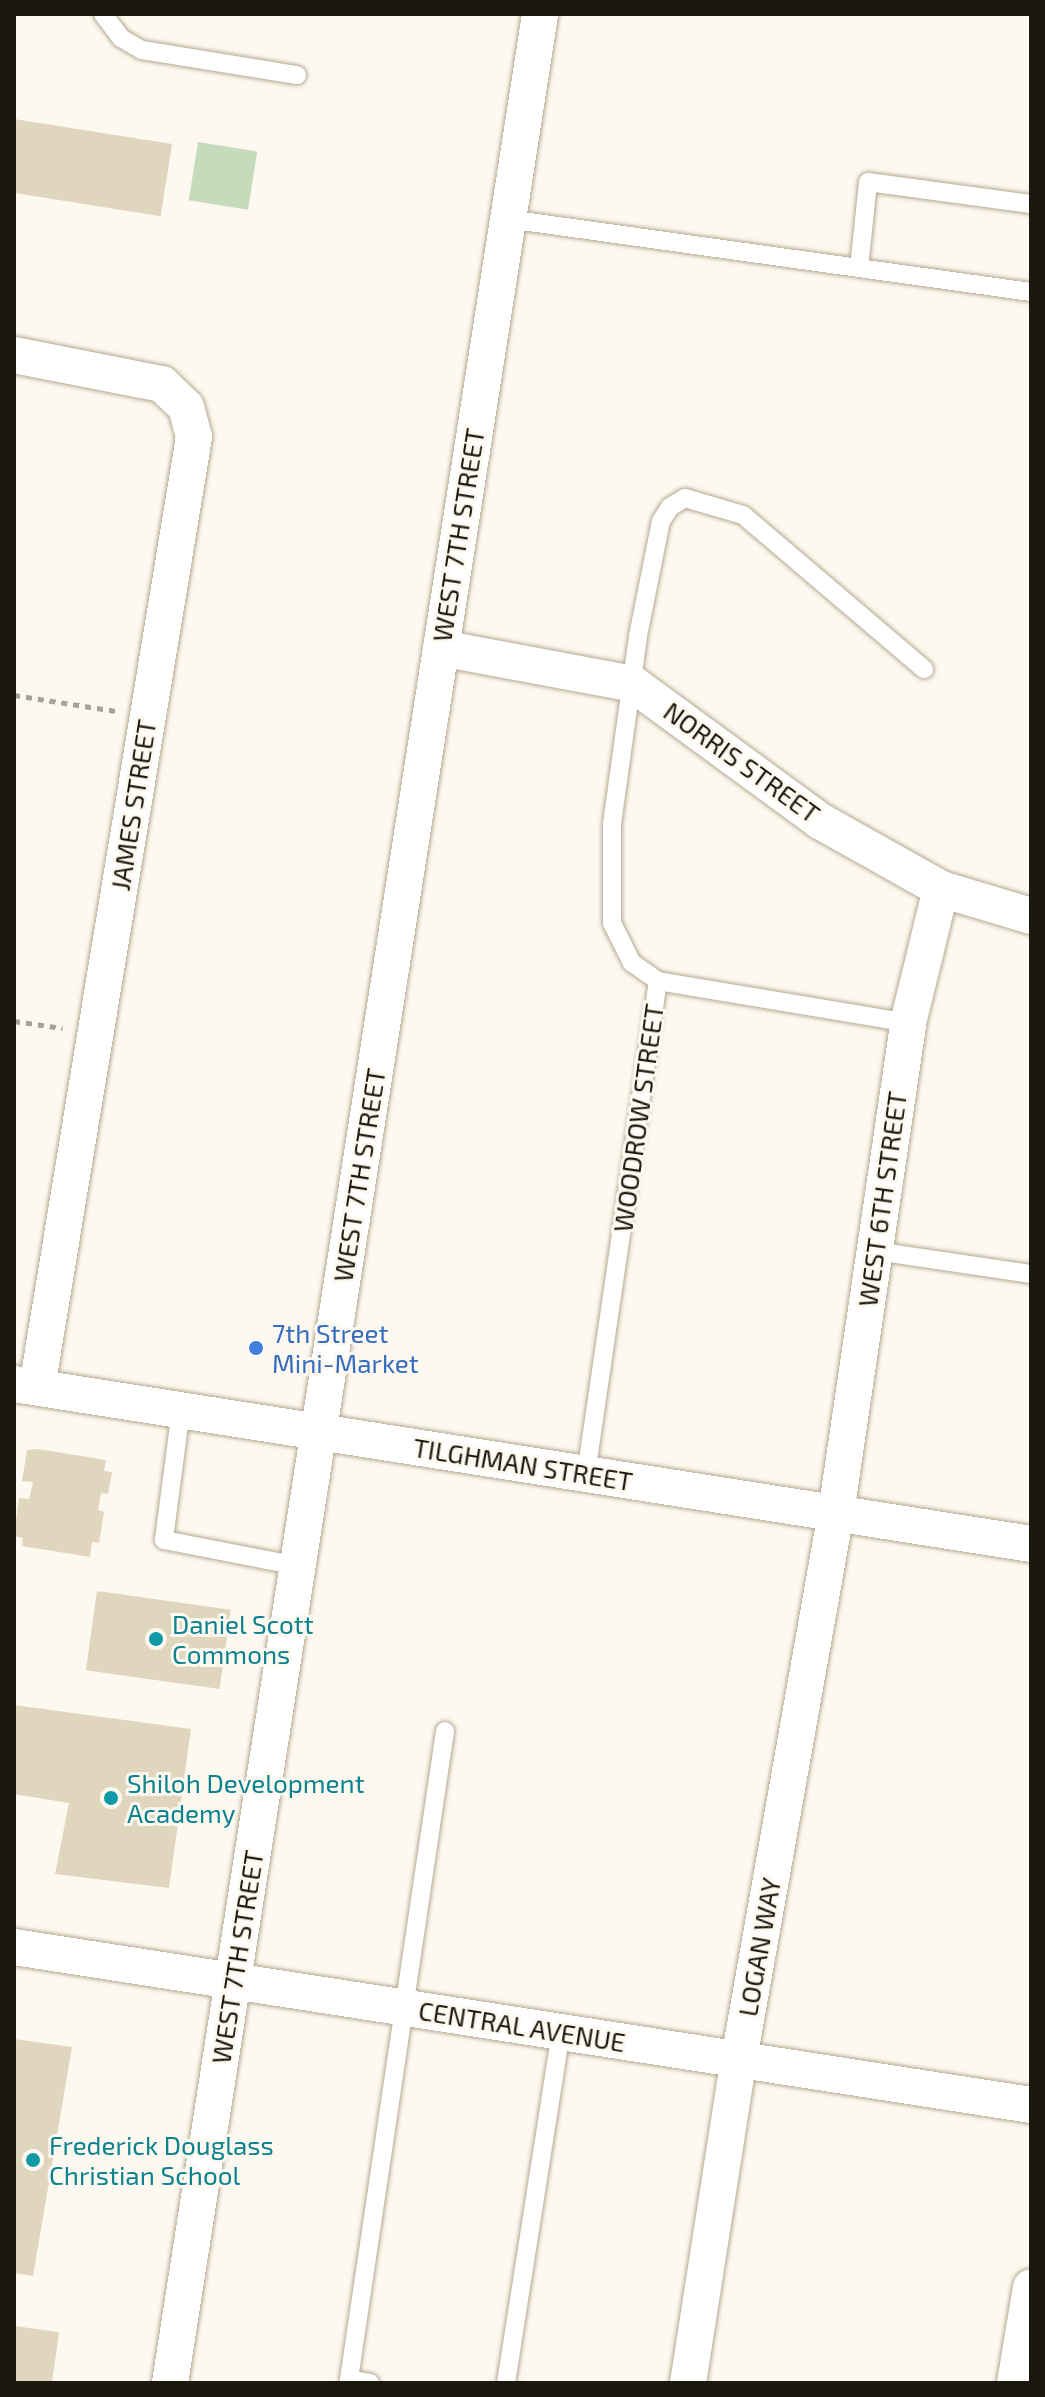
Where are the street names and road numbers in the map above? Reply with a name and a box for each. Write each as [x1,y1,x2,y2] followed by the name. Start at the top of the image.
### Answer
[426,426,490,644] street label: WEST 7TH STREET
[658,695,826,829] street label: NORRIS STREET
[104,717,162,893] street label: JAMES STREET
[607,1002,669,1234] street label: WOODROW STREET
[327,1066,391,1284] street label: WEST 7TH STREET
[851,1089,913,1309] street label: WEST 6TH STREET
[411,1431,635,1497] street label: TILGHMAN STREET
[205,1848,269,2066] street label: WEST 7TH STREET
[731,1875,787,2019] street label: LOGAN WAY
[416,1994,628,2058] street label: CENTRAL AVENUE

